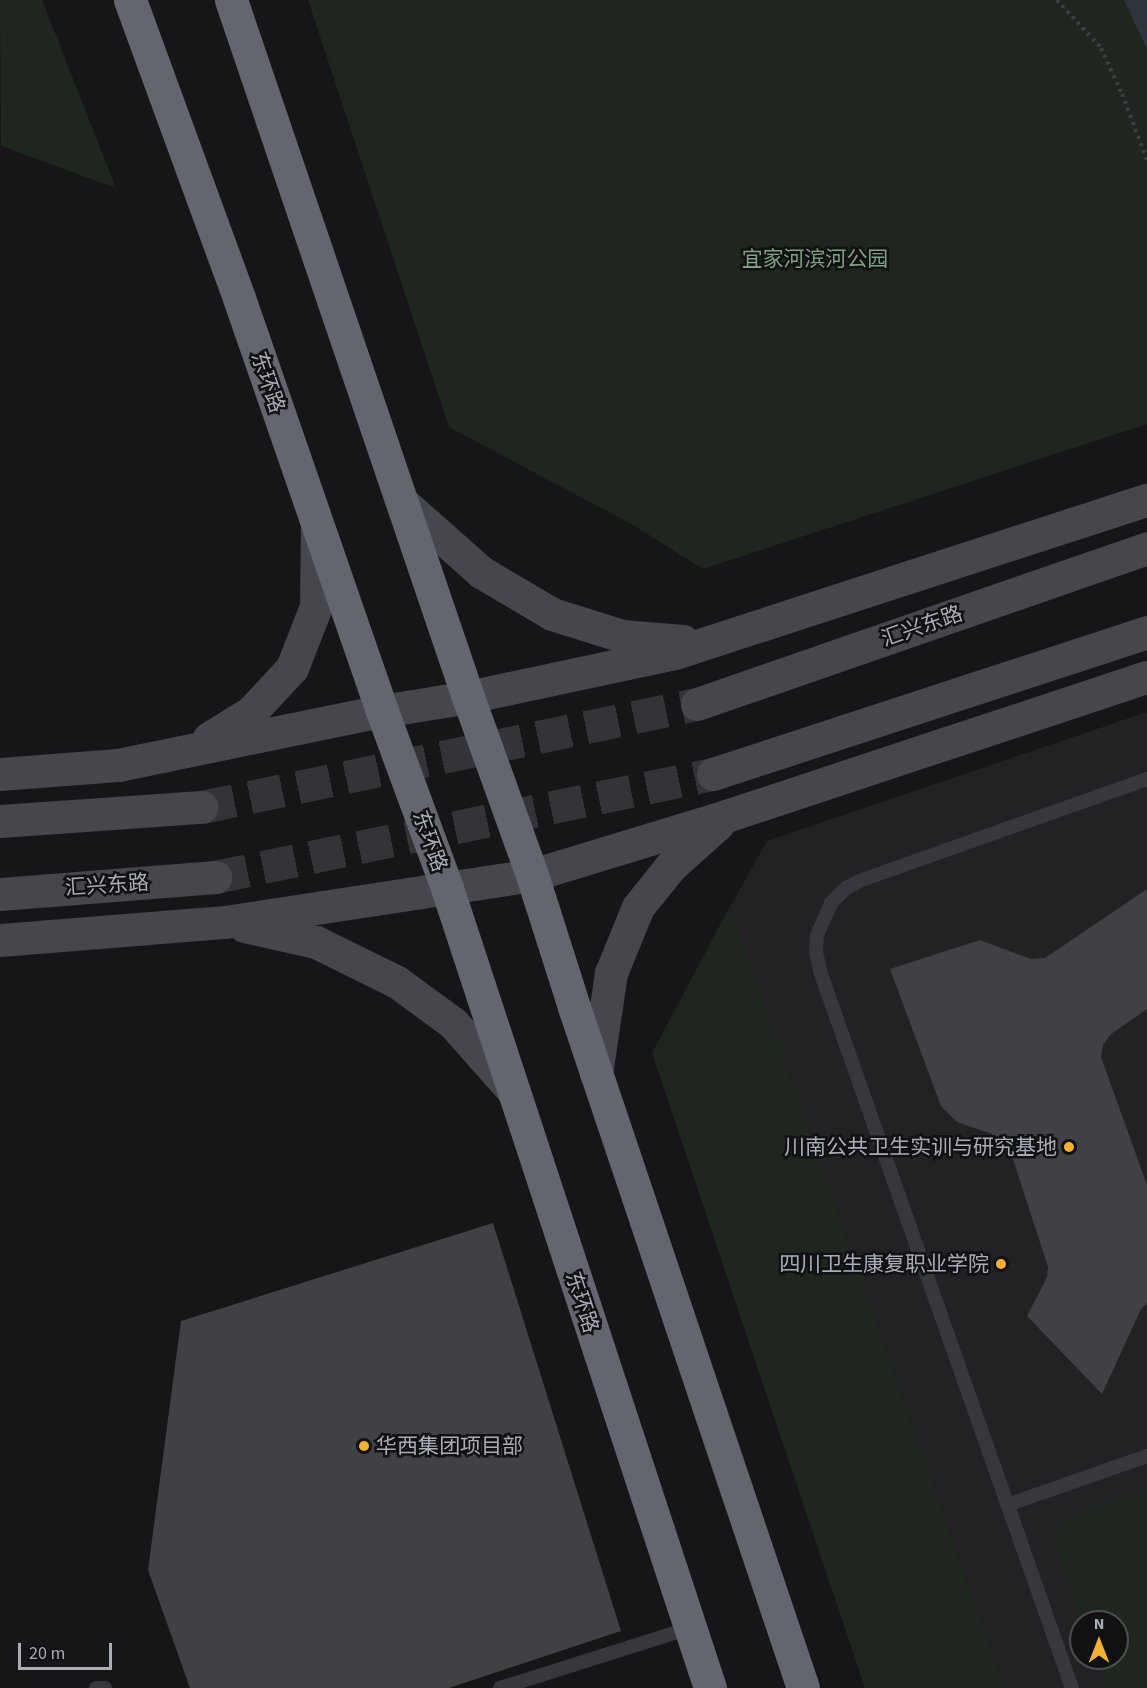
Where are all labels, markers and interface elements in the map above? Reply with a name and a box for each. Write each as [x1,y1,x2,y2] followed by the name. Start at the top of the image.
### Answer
[742,246,888,272] park label: 宜家河滨河公园
[246,348,290,416] street label: 东环路
[878,600,966,652] street label: 汇兴东路
[407,807,453,875] street label: 东环路
[64,870,150,900] street label: 汇兴东路
[784,1134,1057,1160] place label: 川南公共卫生实训与研究基地
[1062,1140,1076,1154] marker: 川南公共卫生实训与研究基地
[779,1251,989,1277] place label: 四川卫生康复职业学院
[994,1257,1008,1271] marker: 四川卫生康复职业学院
[560,1268,604,1336] street label: 东环路
[376,1433,523,1459] place label: 华西集团项目部
[357,1439,371,1453] marker: 华西集团项目部
[1069,1610,1129,1670] north arrow
[1094,1613,1104,1635] text: N
[21,1631,116,1669] scale bar
[29,1641,65,1666] text: 20 m

